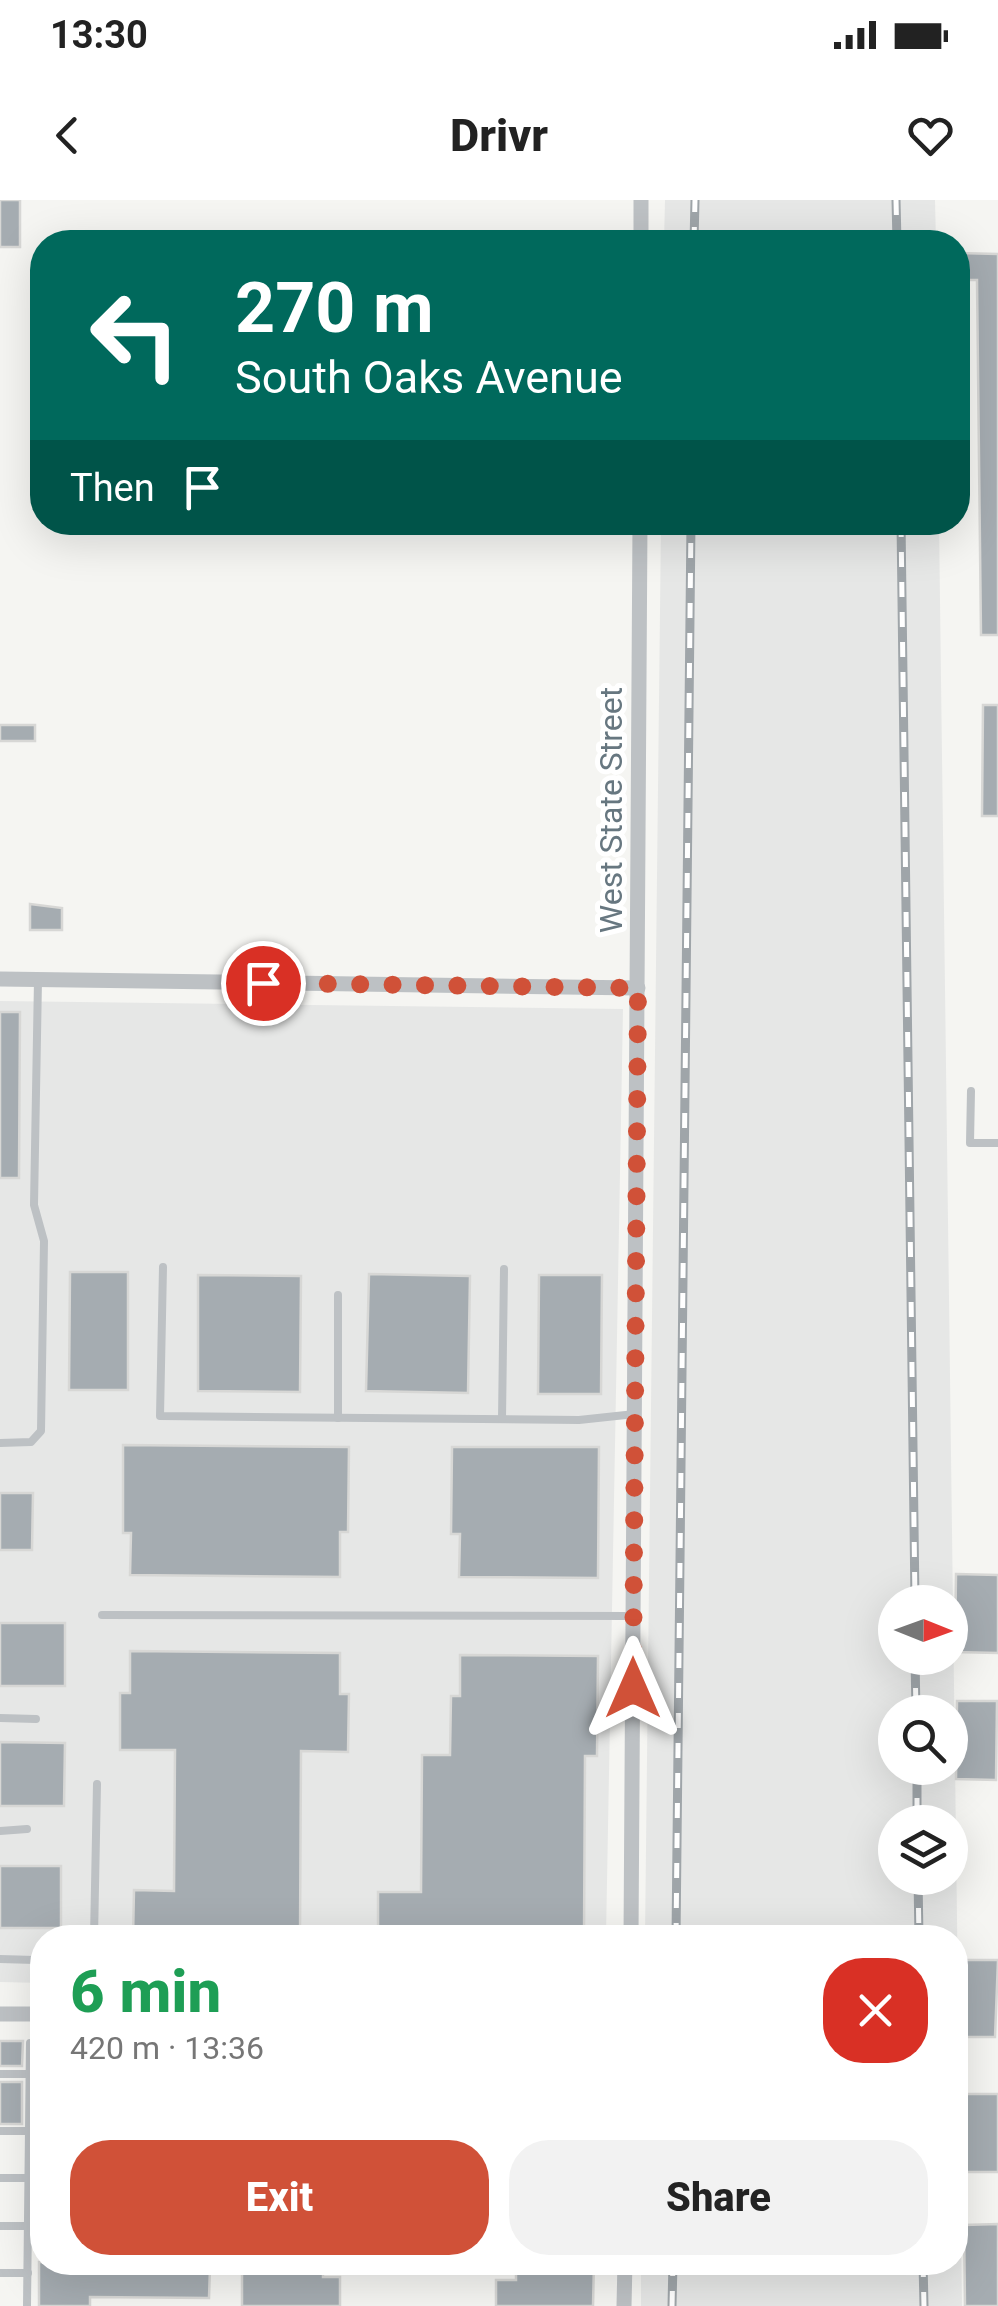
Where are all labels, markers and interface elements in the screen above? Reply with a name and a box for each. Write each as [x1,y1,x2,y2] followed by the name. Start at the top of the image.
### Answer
[50,13,148,57] text: 13:30
[40,108,95,163] icon: back
[903,108,958,163] icon: heart
[450,109,548,162] text: Drivr
[235,267,434,349] text: 270 m
[70,270,200,400] icon: left
[235,351,623,404] text: South Oaks Avenue
[175,460,230,515] icon: arrive
[70,466,155,510] text: Then
[592,687,630,933] street label: West State Street
[221,941,306,1026] pin
[236,956,291,1011] icon: arrive
[878,1585,968,1675] north arrow
[878,1585,968,1895] map controls
[581,1636,685,1740] position arrow
[878,1695,968,1785] button: search
[878,1805,968,1895] button: layers
[70,1956,221,2027] text: 6 min
[823,1958,928,2063] button: close
[70,2029,264,2067] text: 420 m · 13:36
[70,2140,489,2255] button: Exit
[509,2140,928,2255] button: Share

